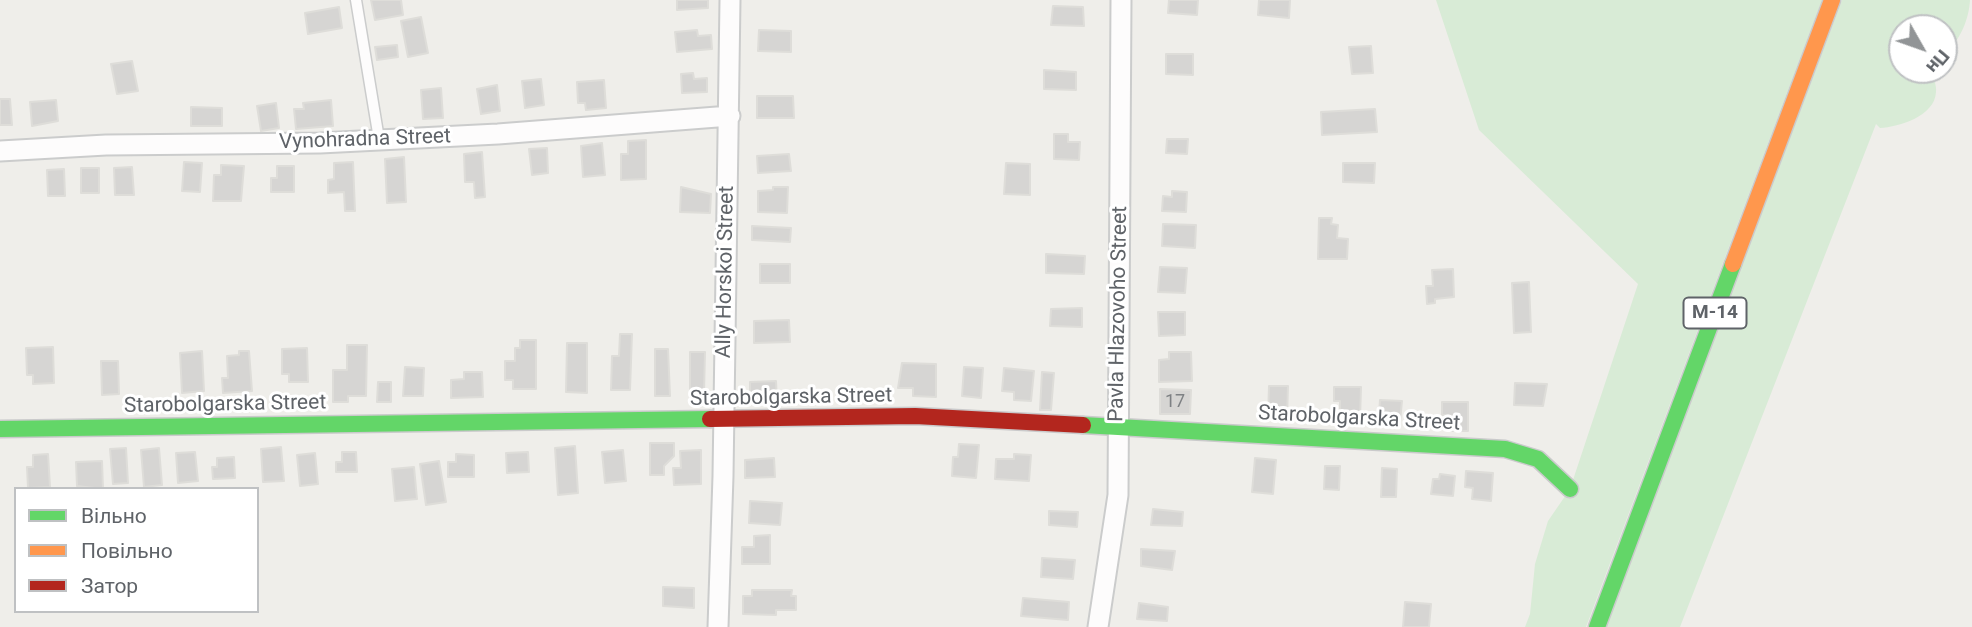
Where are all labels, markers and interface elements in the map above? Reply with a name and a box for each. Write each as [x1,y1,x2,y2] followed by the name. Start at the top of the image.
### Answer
[1888,14,1958,84] north arrow
[1921,45,1955,78] text: Пн
[279,124,451,156] street label: Vynohradna Street
[712,186,740,358] street label: Ally Horskoi Street
[1105,206,1133,422] street label: Pavla Hlazovoho Street
[1684,298,1746,328] road number: М-14
[690,384,892,412] street label: Starobolgarska Street
[124,391,326,419] street label: Starobolgarska Street
[1165,391,1185,413] house number: 17
[1257,401,1461,437] street label: Starobolgarska Street
[14,487,259,613] legend
[81,504,147,528] text: Вільно
[81,539,173,563] text: Повільно
[81,574,138,598] text: Затор

